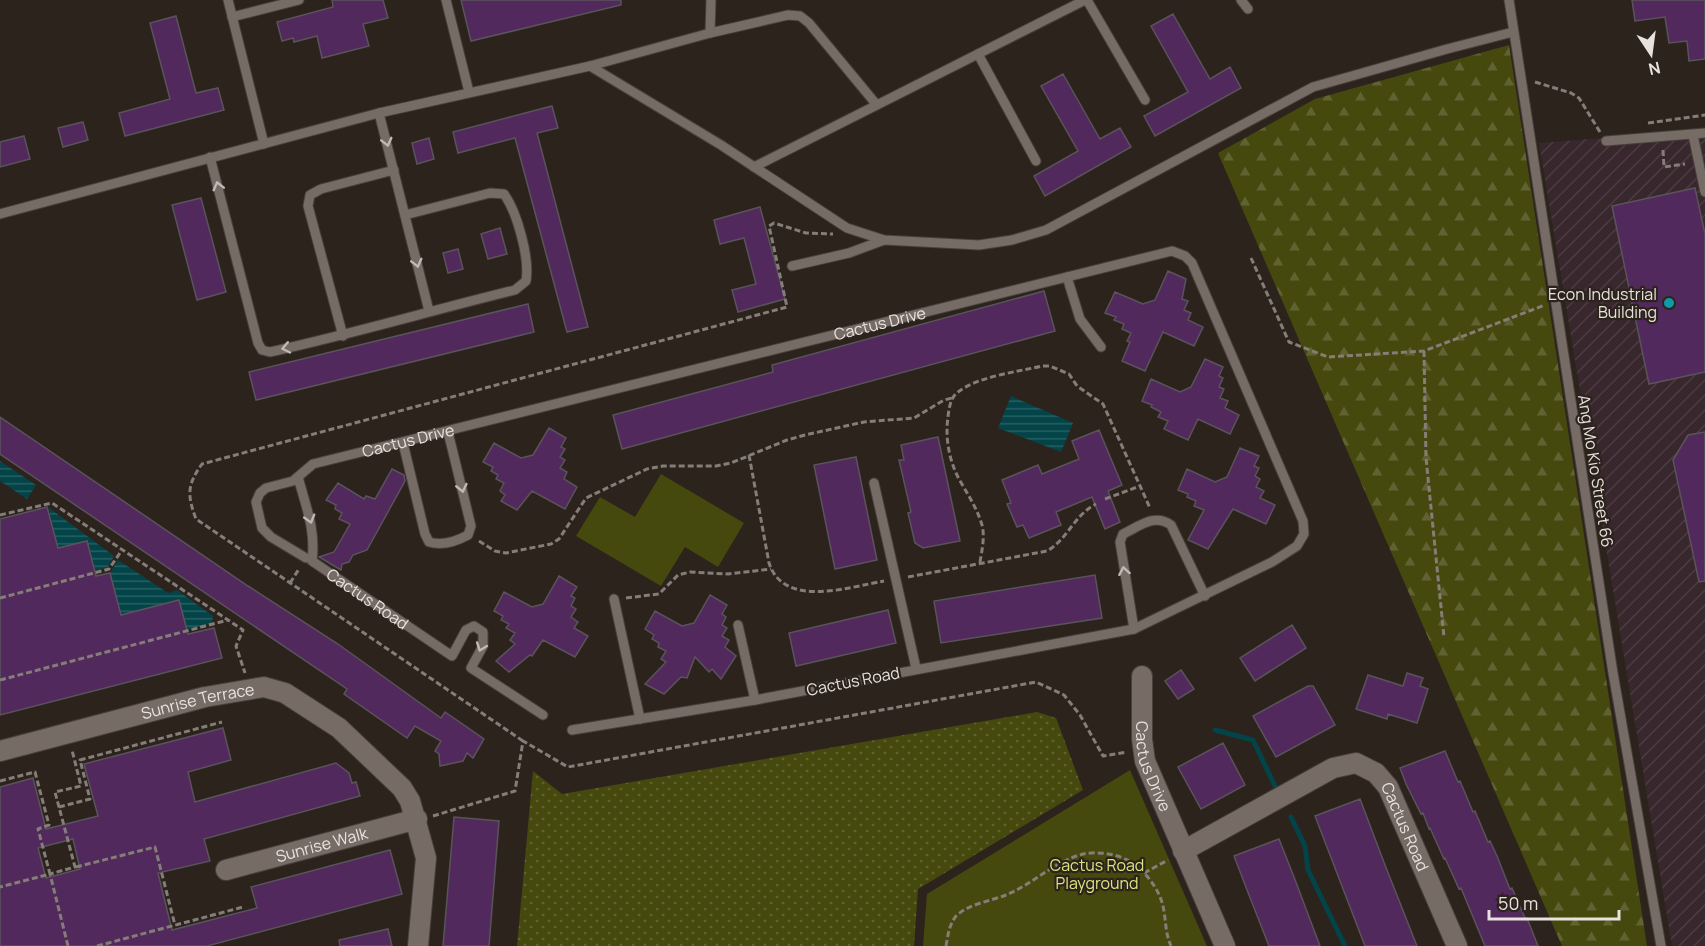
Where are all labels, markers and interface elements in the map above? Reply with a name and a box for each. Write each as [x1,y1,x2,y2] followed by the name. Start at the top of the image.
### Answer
[1621,24,1681,84] north arrow
[1646,57,1662,81] text: N
[379,136,392,146] one-way arrow
[212,181,225,191] one-way arrow
[409,258,422,268] one-way arrow
[1548,283,1657,323] place label: Econ Industrial Building
[1662,296,1676,310] marker: Econ Industrial Building
[831,301,928,345] street label: Cactus Drive
[281,341,291,354] one-way arrow
[1573,393,1619,549] street label: Ang Mo Kio Street 66
[360,418,456,462] street label: Cactus Drive
[454,483,467,493] one-way arrow
[303,513,315,524] one-way arrow
[322,563,413,634] street label: Cactus Road
[1118,567,1131,577] one-way arrow
[475,642,488,652] one-way arrow
[804,661,902,701] street label: Cactus Road
[139,678,256,724] street label: Sunrise Terrace
[1131,721,1176,815] street label: Cactus Drive
[1376,779,1434,874] street label: Cactus Road
[273,821,371,867] street label: Sunrise Walk
[1050,854,1144,894] park label: Cactus Road Playground
[1489,883,1620,921] scale bar
[1498,891,1538,915] text: 50 m

